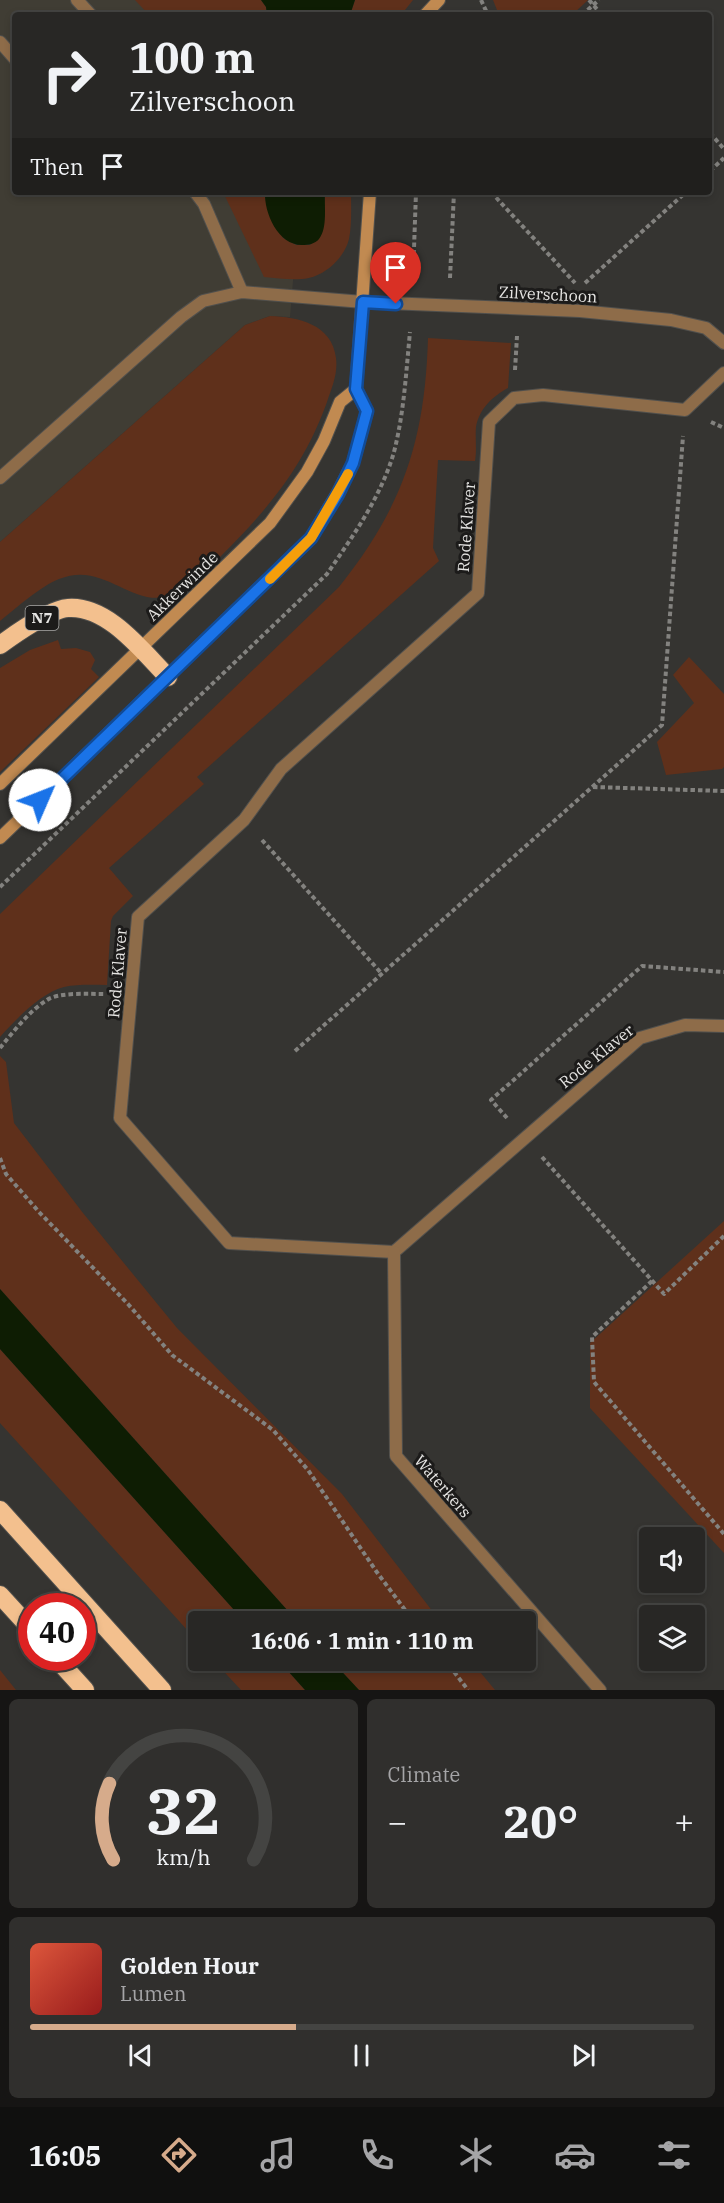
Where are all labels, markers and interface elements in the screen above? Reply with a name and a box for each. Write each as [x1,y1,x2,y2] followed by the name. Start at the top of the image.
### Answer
[129,30,255,85] text: 100 m
[30,36,108,114] icon: right
[129,83,295,118] text: Zilverschoon
[96,150,129,183] icon: arrive
[30,152,84,181] text: Then
[370,242,421,304] pin
[379,251,412,284] icon: arrive
[498,281,598,307] street label: Zilverschoon
[453,481,479,573] street label: Rode Klaver
[142,547,222,625] street label: Akkerwinde
[26,606,58,630] road number: N7
[8,768,72,832] position arrow
[103,927,131,1019] street label: Rode Klaver
[555,1020,637,1092] street label: Rode Klaver
[410,1450,476,1522] street label: Waterkers
[639,1527,705,1671] map controls
[639,1527,705,1593] button: sound
[18,1593,96,1671] speed limit sign: 40
[639,1605,705,1671] button: layers
[250,1626,474,1655] text: 16:06 · 1 min · 110 m
[388,1761,460,1788] text: Climate
[146,1770,221,1851] text: 32
[503,1792,578,1850] text: 20°
[388,1800,407,1843] text: −
[674,1800,694,1843] text: +
[156,1844,210,1872] text: km/h
[120,1951,259,1980] text: Golden Hour
[120,1980,187,2007] text: Lumen
[124,2039,157,2072] icon: previous
[345,2039,378,2072] icon: pause
[567,2039,600,2072] icon: next
[158,2134,200,2176] icon: directions
[257,2134,299,2176] icon: music
[356,2134,398,2176] icon: phone
[455,2134,497,2176] icon: climate
[554,2134,596,2176] icon: car
[653,2134,695,2176] icon: filters
[29,2138,101,2173] text: 16:05

